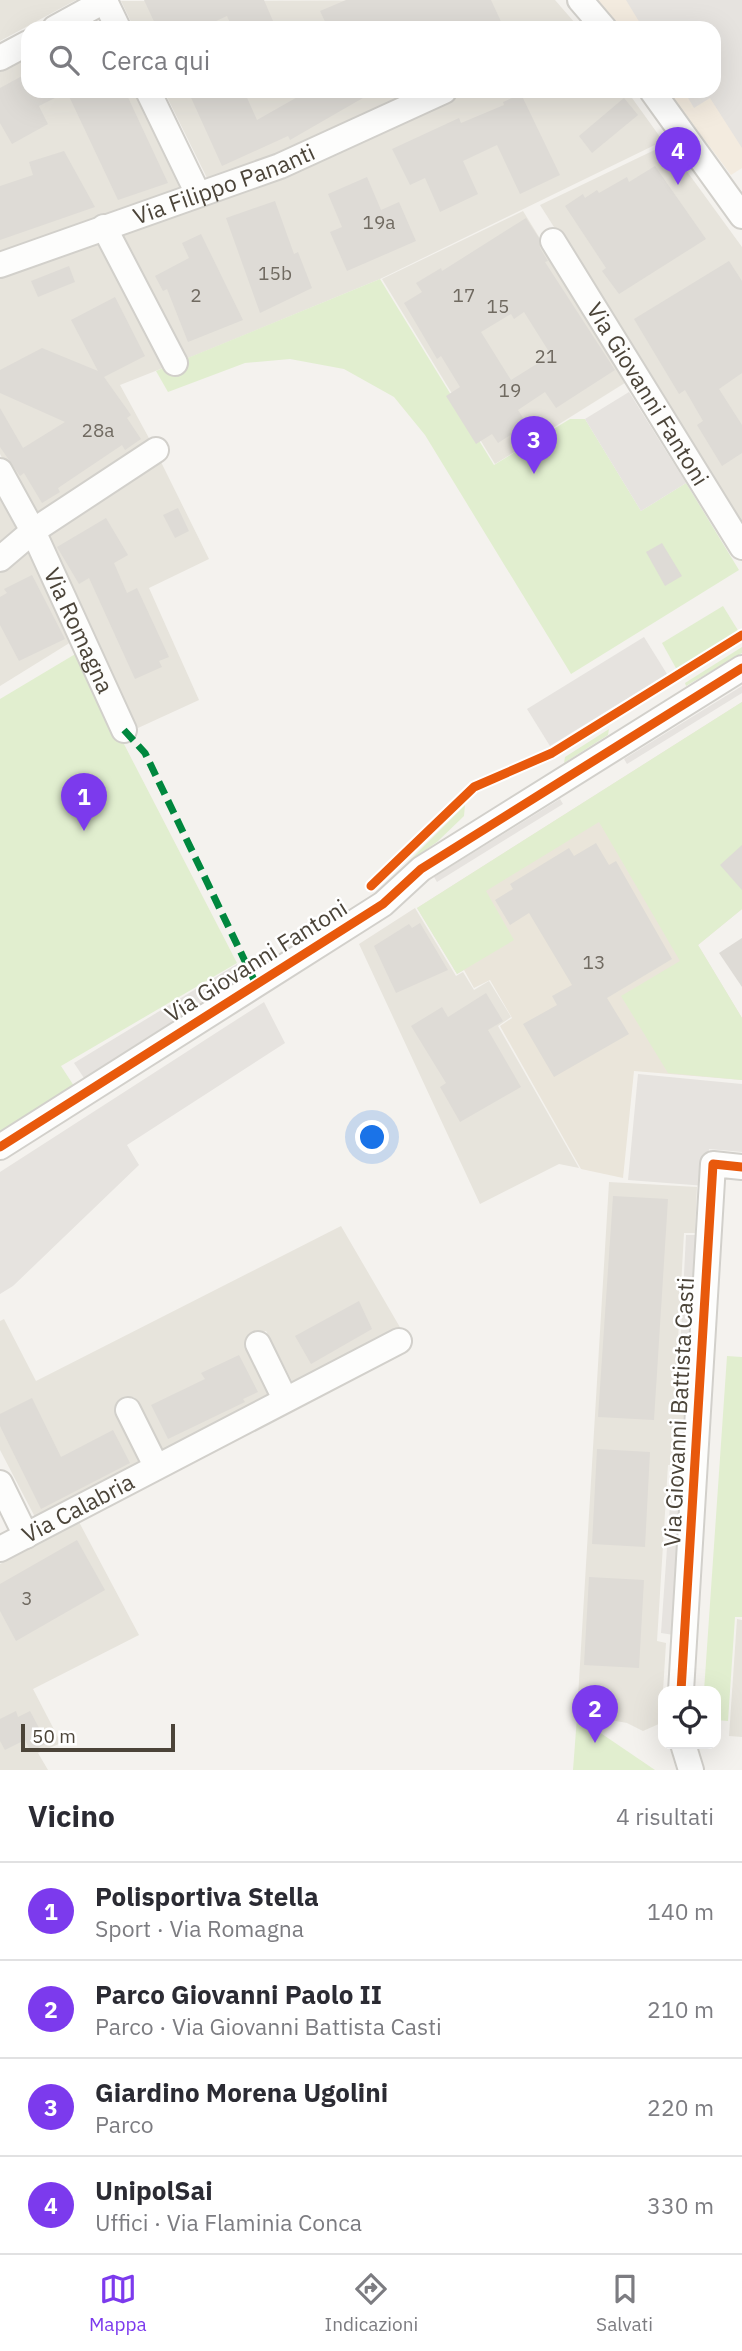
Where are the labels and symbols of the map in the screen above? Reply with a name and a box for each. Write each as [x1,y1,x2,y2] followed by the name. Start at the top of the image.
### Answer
[655,127,701,185] pin: 4
[129,136,319,231] street label: Via Filippo Pananti
[363,210,395,234] house number: 19a
[258,261,292,285] house number: 15b
[190,283,202,307] house number: 2
[453,283,475,307] house number: 17
[487,294,509,318] house number: 15
[581,297,716,491] street label: Via Giovanni Fantoni
[535,344,557,368] house number: 21
[499,378,521,402] house number: 19
[511,416,557,474] pin: 3
[82,418,114,442] house number: 28a
[38,563,121,698] street label: Via Romagna
[61,773,107,831] pin: 1
[159,892,352,1028] street label: Via Giovanni Fantoni
[583,950,605,974] house number: 13
[355,1120,389,1154] your location
[656,1276,700,1547] street label: Via Giovanni Battista Casti
[16,1466,139,1549] street label: Via Calabria
[21,1586,33,1610] house number: 3
[572,1685,618,1743] pin: 2
[21,1721,175,1753] scale bar

